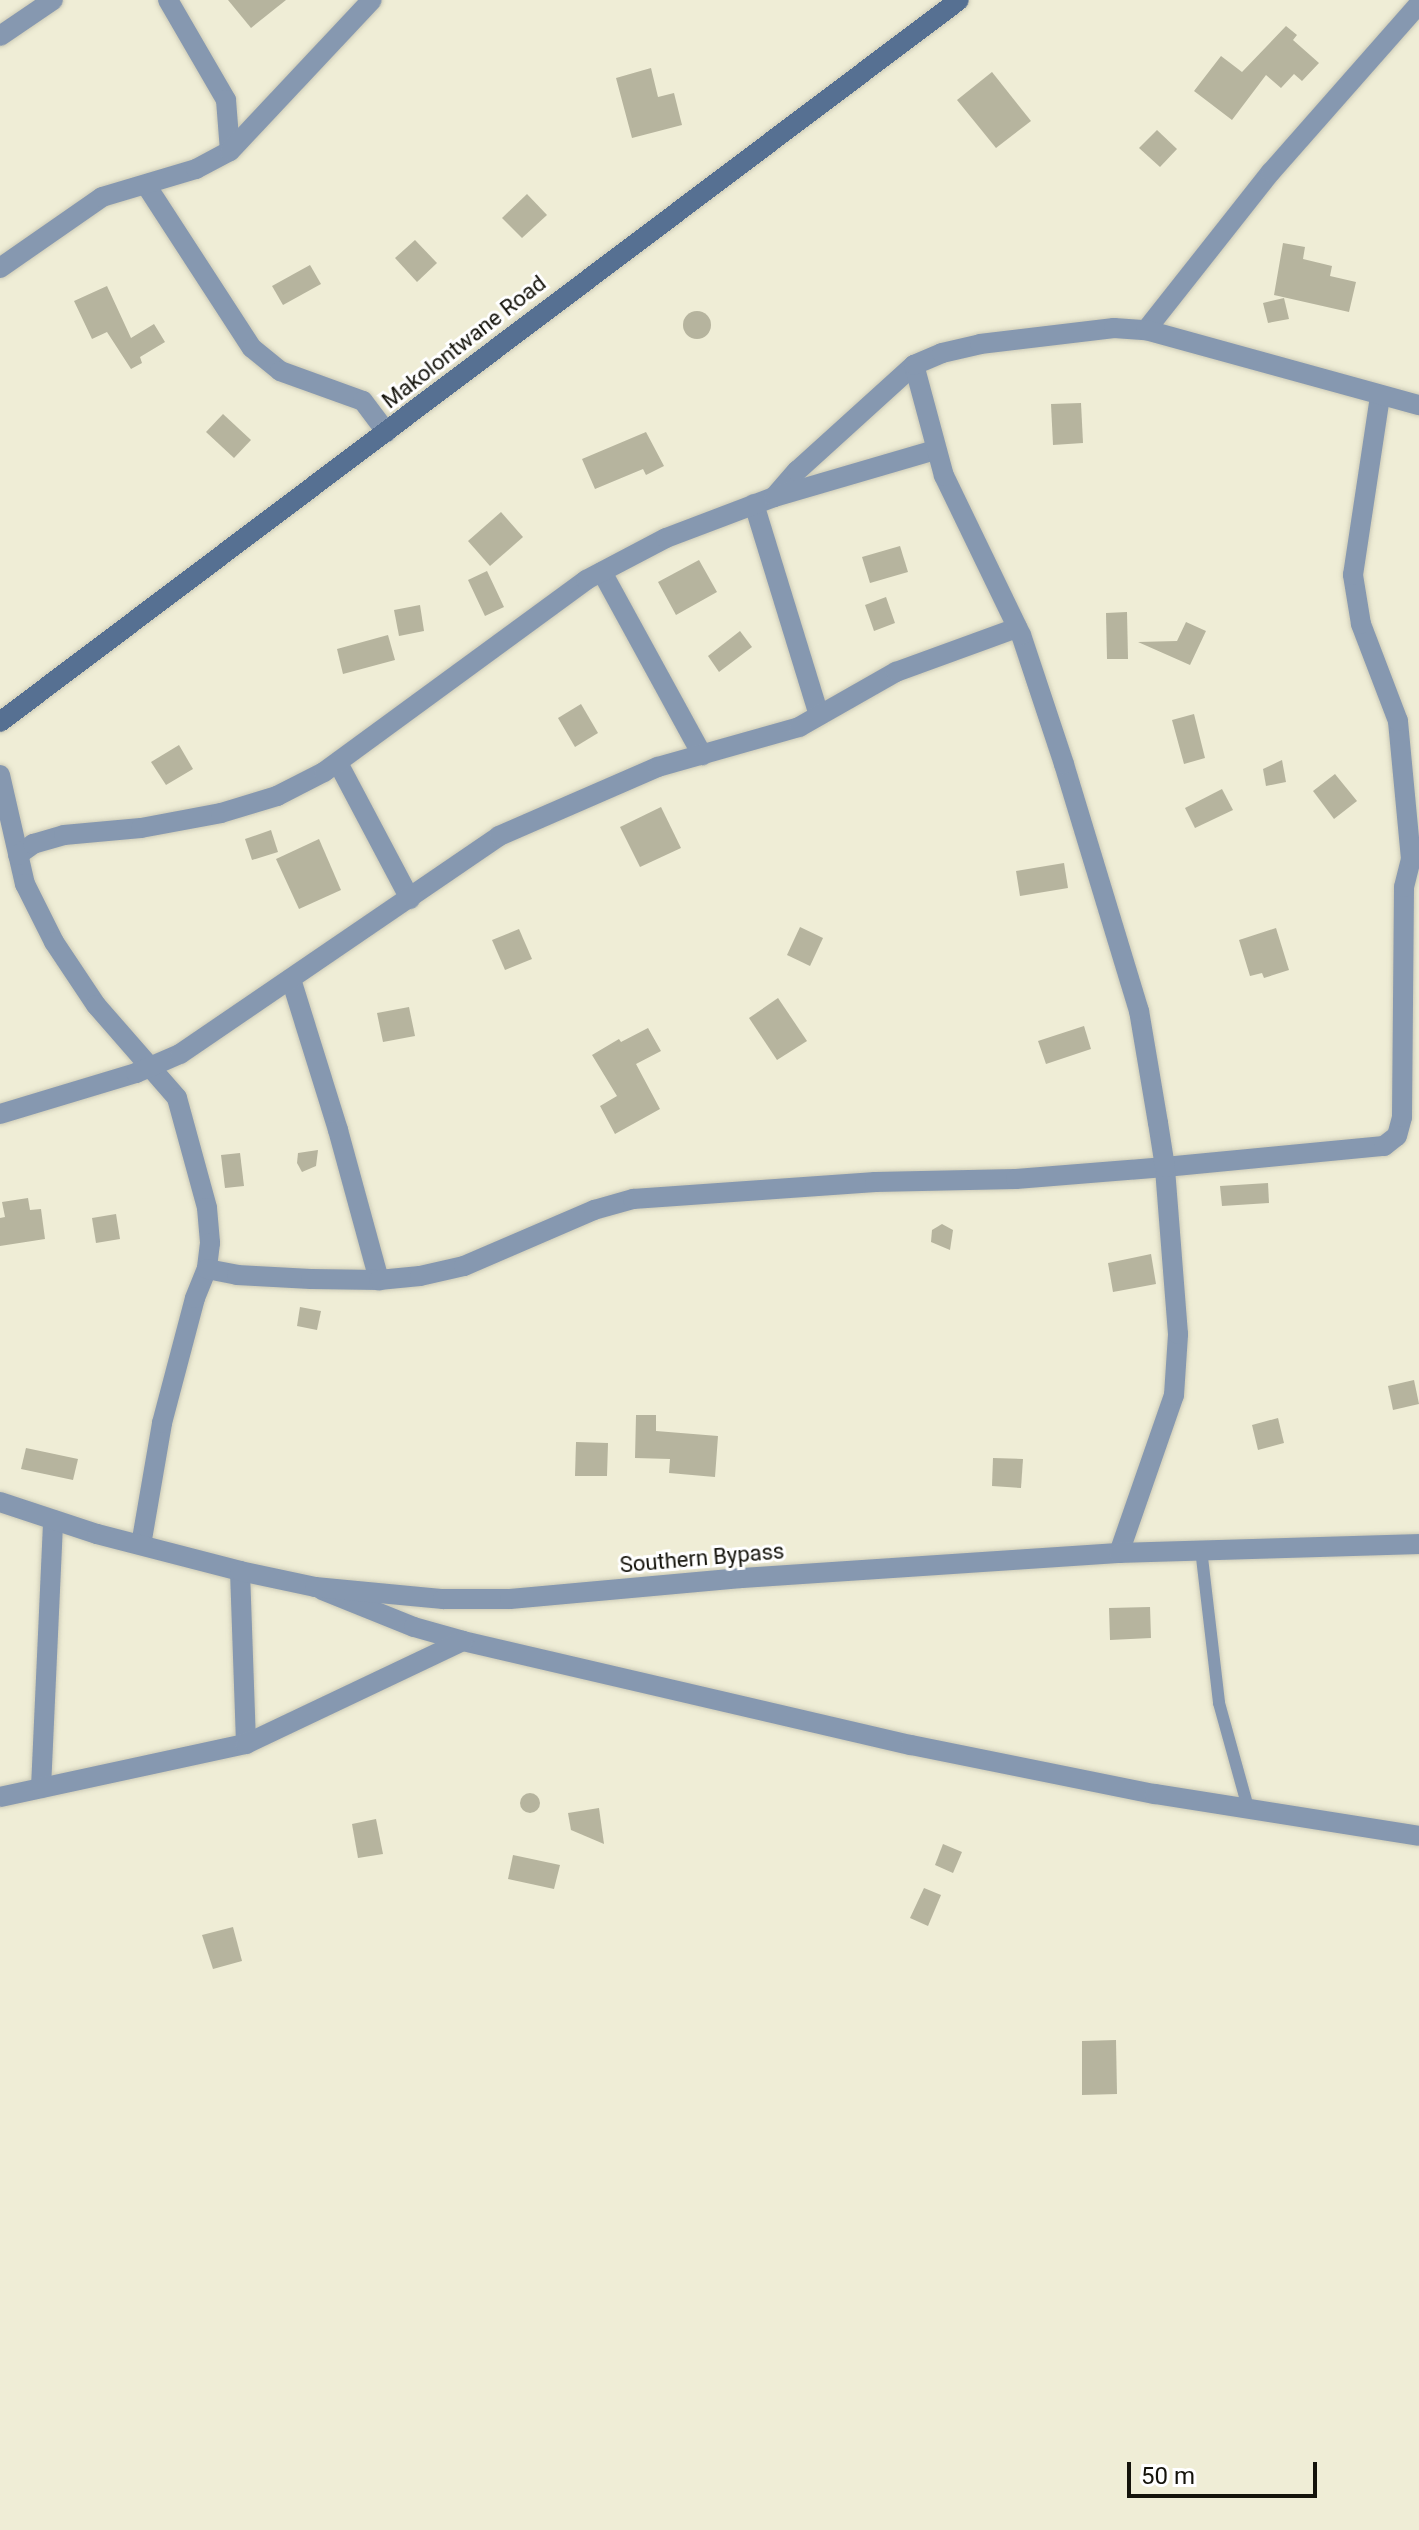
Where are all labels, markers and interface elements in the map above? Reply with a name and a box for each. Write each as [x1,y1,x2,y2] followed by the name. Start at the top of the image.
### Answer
[377,270,551,414] street label: Makolontwane Road
[619,1538,785,1578] street label: Southern Bypass
[1131,2446,1321,2496] scale bar
[1141,2462,1195,2490] text: 50 m

